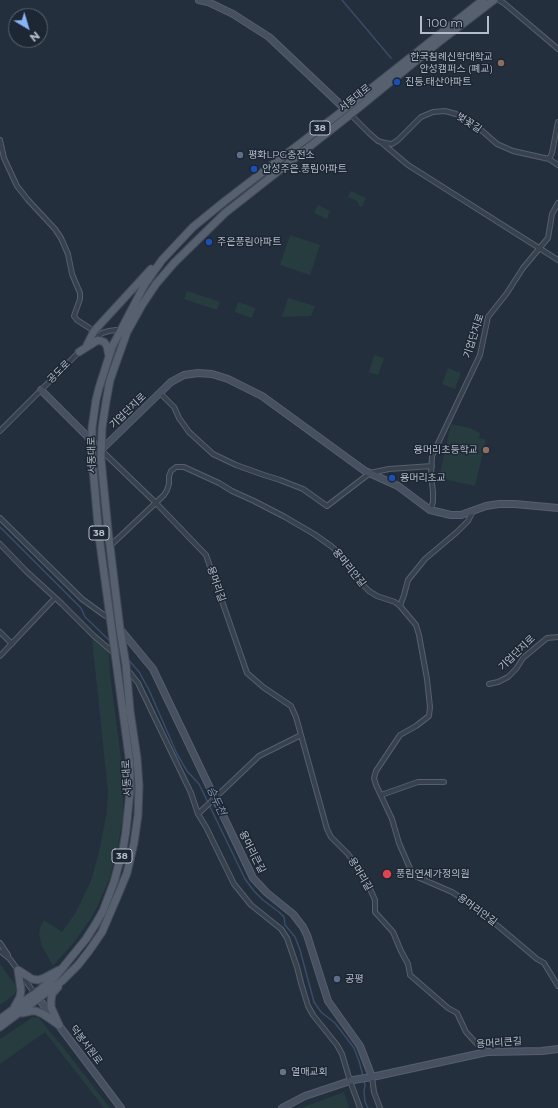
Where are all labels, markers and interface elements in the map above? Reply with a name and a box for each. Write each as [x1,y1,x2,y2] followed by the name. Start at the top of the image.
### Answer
[8,8,48,48] north arrow
[422,8,491,34] scale bar
[427,15,463,30] text: 100 m
[27,28,43,45] text: N
[410,51,493,74] place label: 한국침례신학대학교 안성캠퍼스 (폐교)
[496,58,506,68] marker: 한국침례신학대학교 안성캠퍼스 (폐교)
[405,76,472,88] place label: 진등.태산아파트
[392,77,402,87] marker: 진등.태산아파트
[337,82,373,114] street label: 서동대로
[454,110,484,136] street label: 벚꽃길
[310,121,330,135] road number: 38
[248,149,315,161] place label: 평화LPG충전소
[235,150,245,160] marker: 평화LPG충전소
[262,163,347,175] place label: 안성주은.풍림아파트
[249,164,259,174] marker: 안성주은.풍림아파트
[217,236,281,248] place label: 주은풍림아파트
[204,237,214,247] marker: 주은풍림아파트
[461,312,487,360] street label: 기업단지로
[45,358,73,386] street label: 공도로
[107,391,149,431] street label: 기업단지로
[86,436,98,474] street label: 서동대로
[414,444,478,456] place label: 용머리초등학교
[481,445,491,455] marker: 용머리초등학교
[400,472,446,484] place label: 용머리초교
[387,473,397,483] marker: 용머리초교
[89,526,109,540] road number: 38
[330,546,368,590] street label: 용머리안길
[204,565,228,603] street label: 용머리길
[496,633,538,673] street label: 기업단지로
[120,759,134,797] street label: 서동대로
[204,784,228,818] water label: 승두천
[236,829,268,875] street label: 용머리큰길
[112,849,132,863] road number: 38
[345,855,375,893] street label: 용머리길
[381,868,393,880] marker: 풍림연세가정의원
[396,868,470,880] place label: 풍림연세가정의원
[455,892,499,928] street label: 용머리안길
[345,973,363,985] place label: 공평
[332,974,342,984] marker: 공평
[67,1023,105,1067] street label: 덕봉서원로
[476,1035,522,1051] street label: 용머리큰길
[291,1066,328,1078] place label: 열매교회
[278,1067,288,1077] marker: 열매교회

